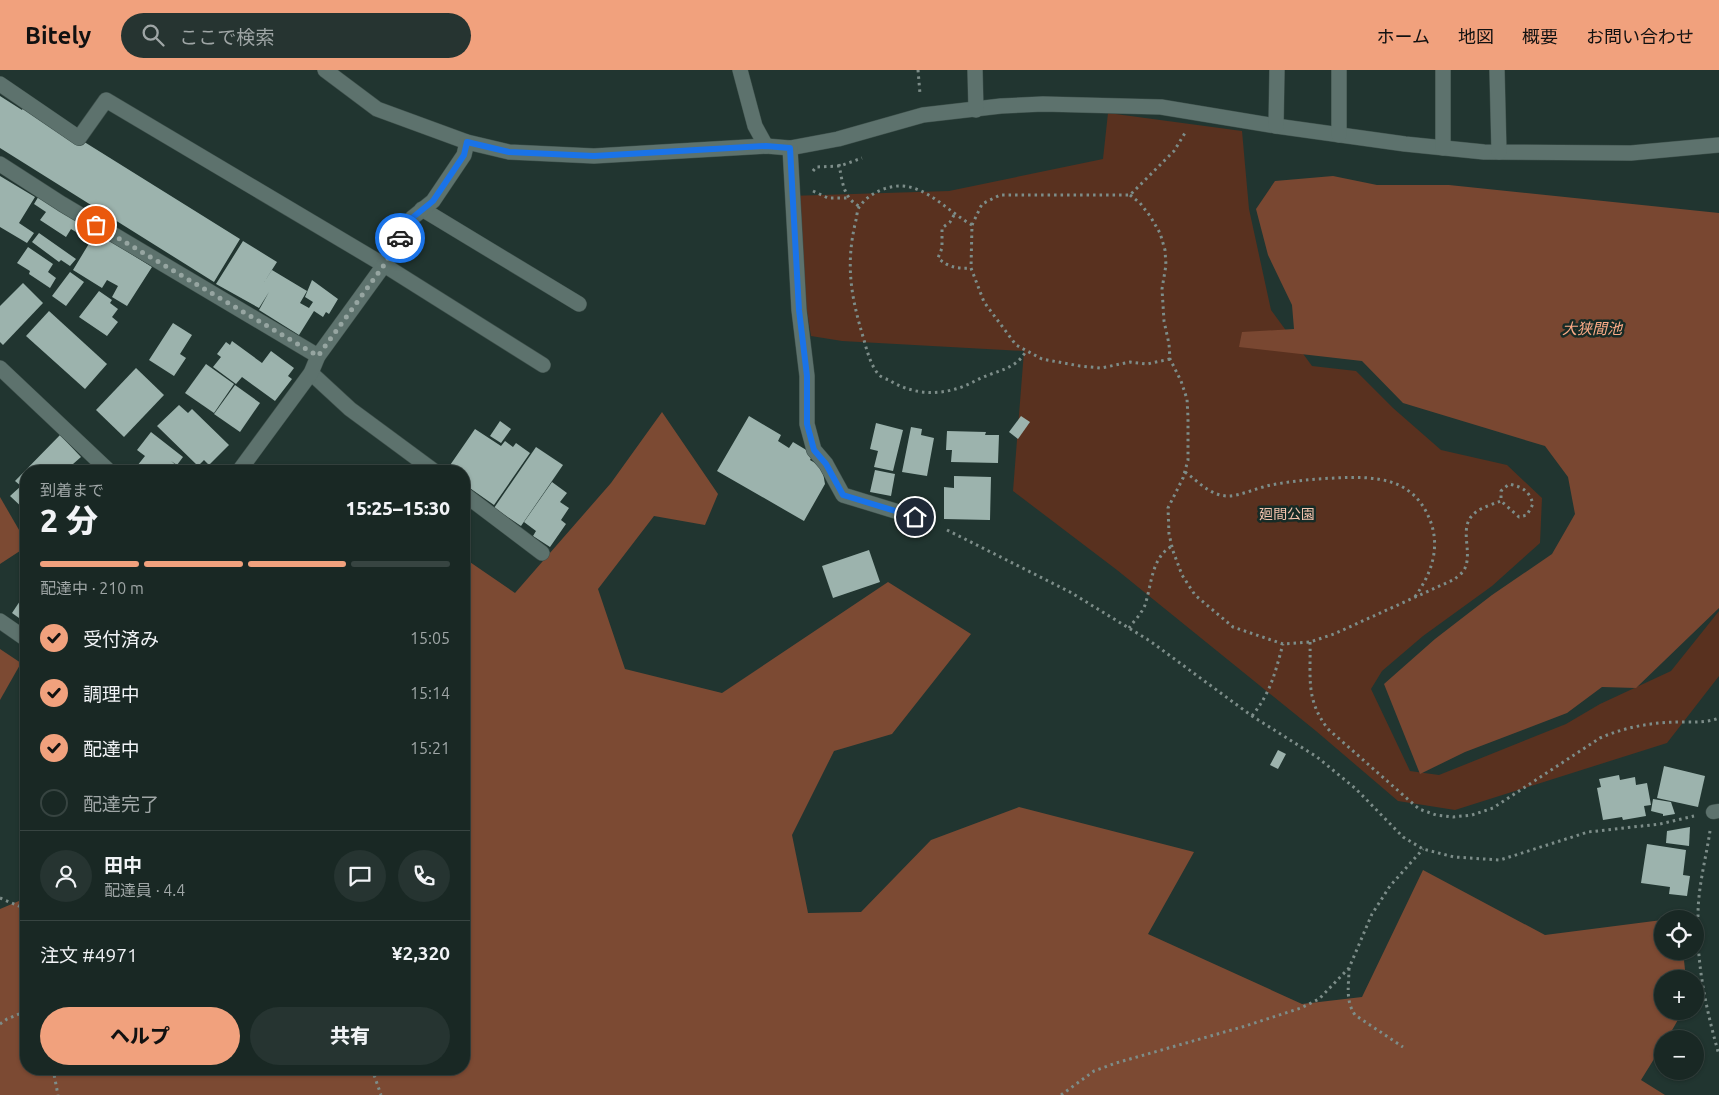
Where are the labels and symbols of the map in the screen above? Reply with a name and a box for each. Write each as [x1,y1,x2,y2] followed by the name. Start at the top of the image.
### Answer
[75,204,117,246] pin
[375,213,425,263] courier
[1562,320,1624,337] water label: 大狭間池
[894,496,936,538] pin
[1259,506,1315,522] park label: 廻間公園

